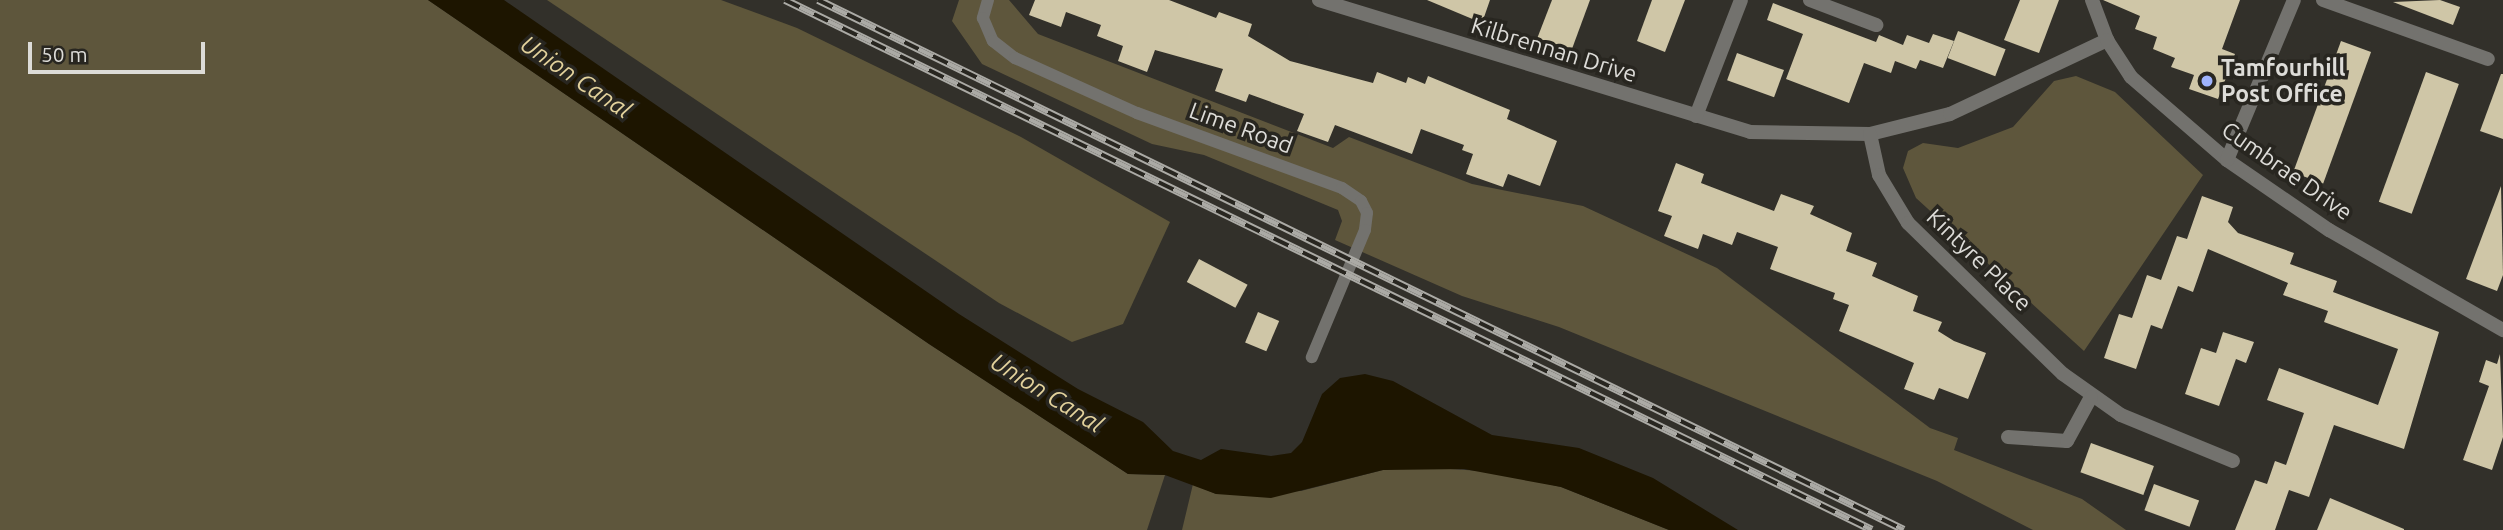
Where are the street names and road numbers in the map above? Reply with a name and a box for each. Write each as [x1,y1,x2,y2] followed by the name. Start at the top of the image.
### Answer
[1468,12,1640,88] street label: Kilbrennan Drive
[1185,97,1297,159] street label: Lime Road
[2216,116,2358,226] street label: Cumbrae Drive
[1921,203,2037,317] street label: Kintyre Place

